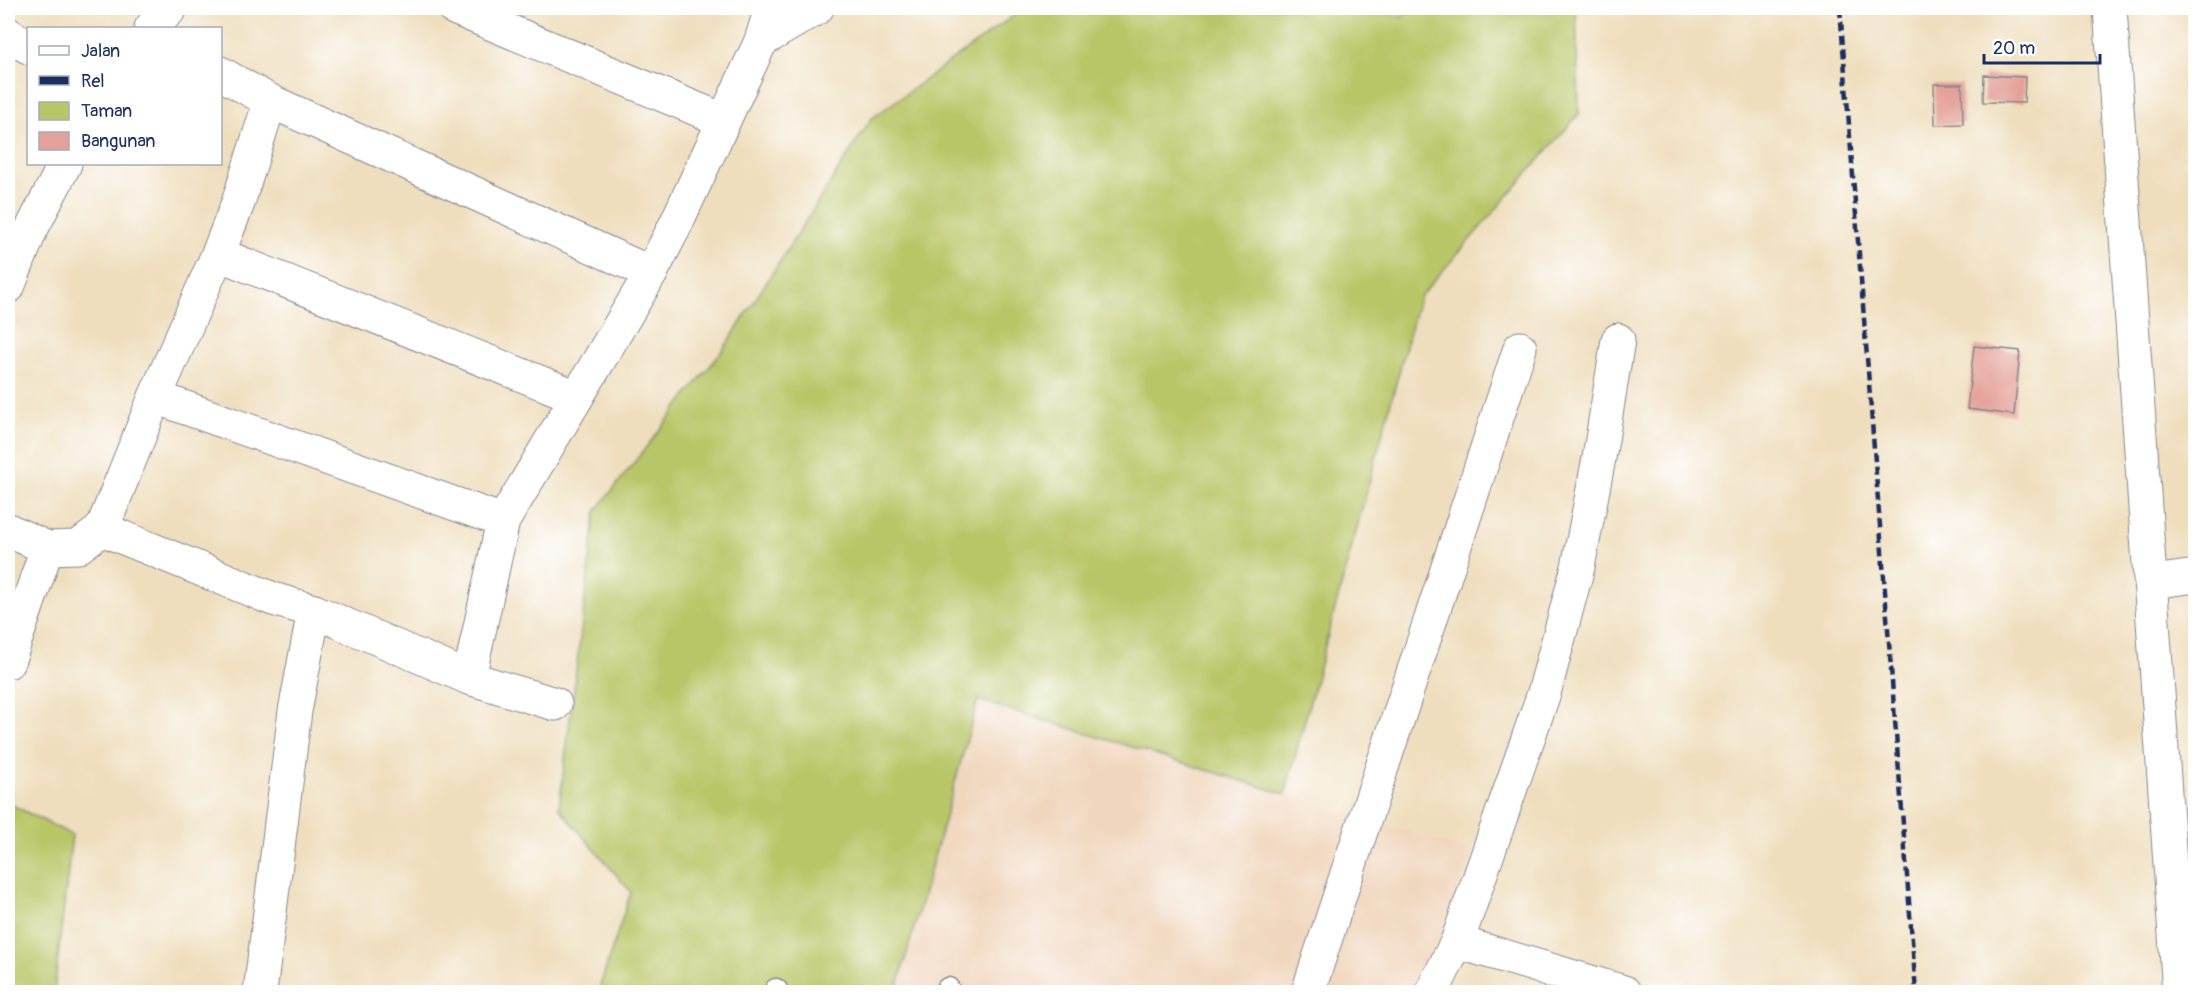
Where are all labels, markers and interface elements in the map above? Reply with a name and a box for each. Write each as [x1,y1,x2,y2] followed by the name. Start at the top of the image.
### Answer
[27,27,222,165] legend
[1984,27,2100,65] scale bar
[1993,37,2035,60] text: 20 m
[81,40,120,63] text: Jalan
[81,70,105,93] text: Rel
[81,100,132,123] text: Taman
[81,130,156,153] text: Bangunan

